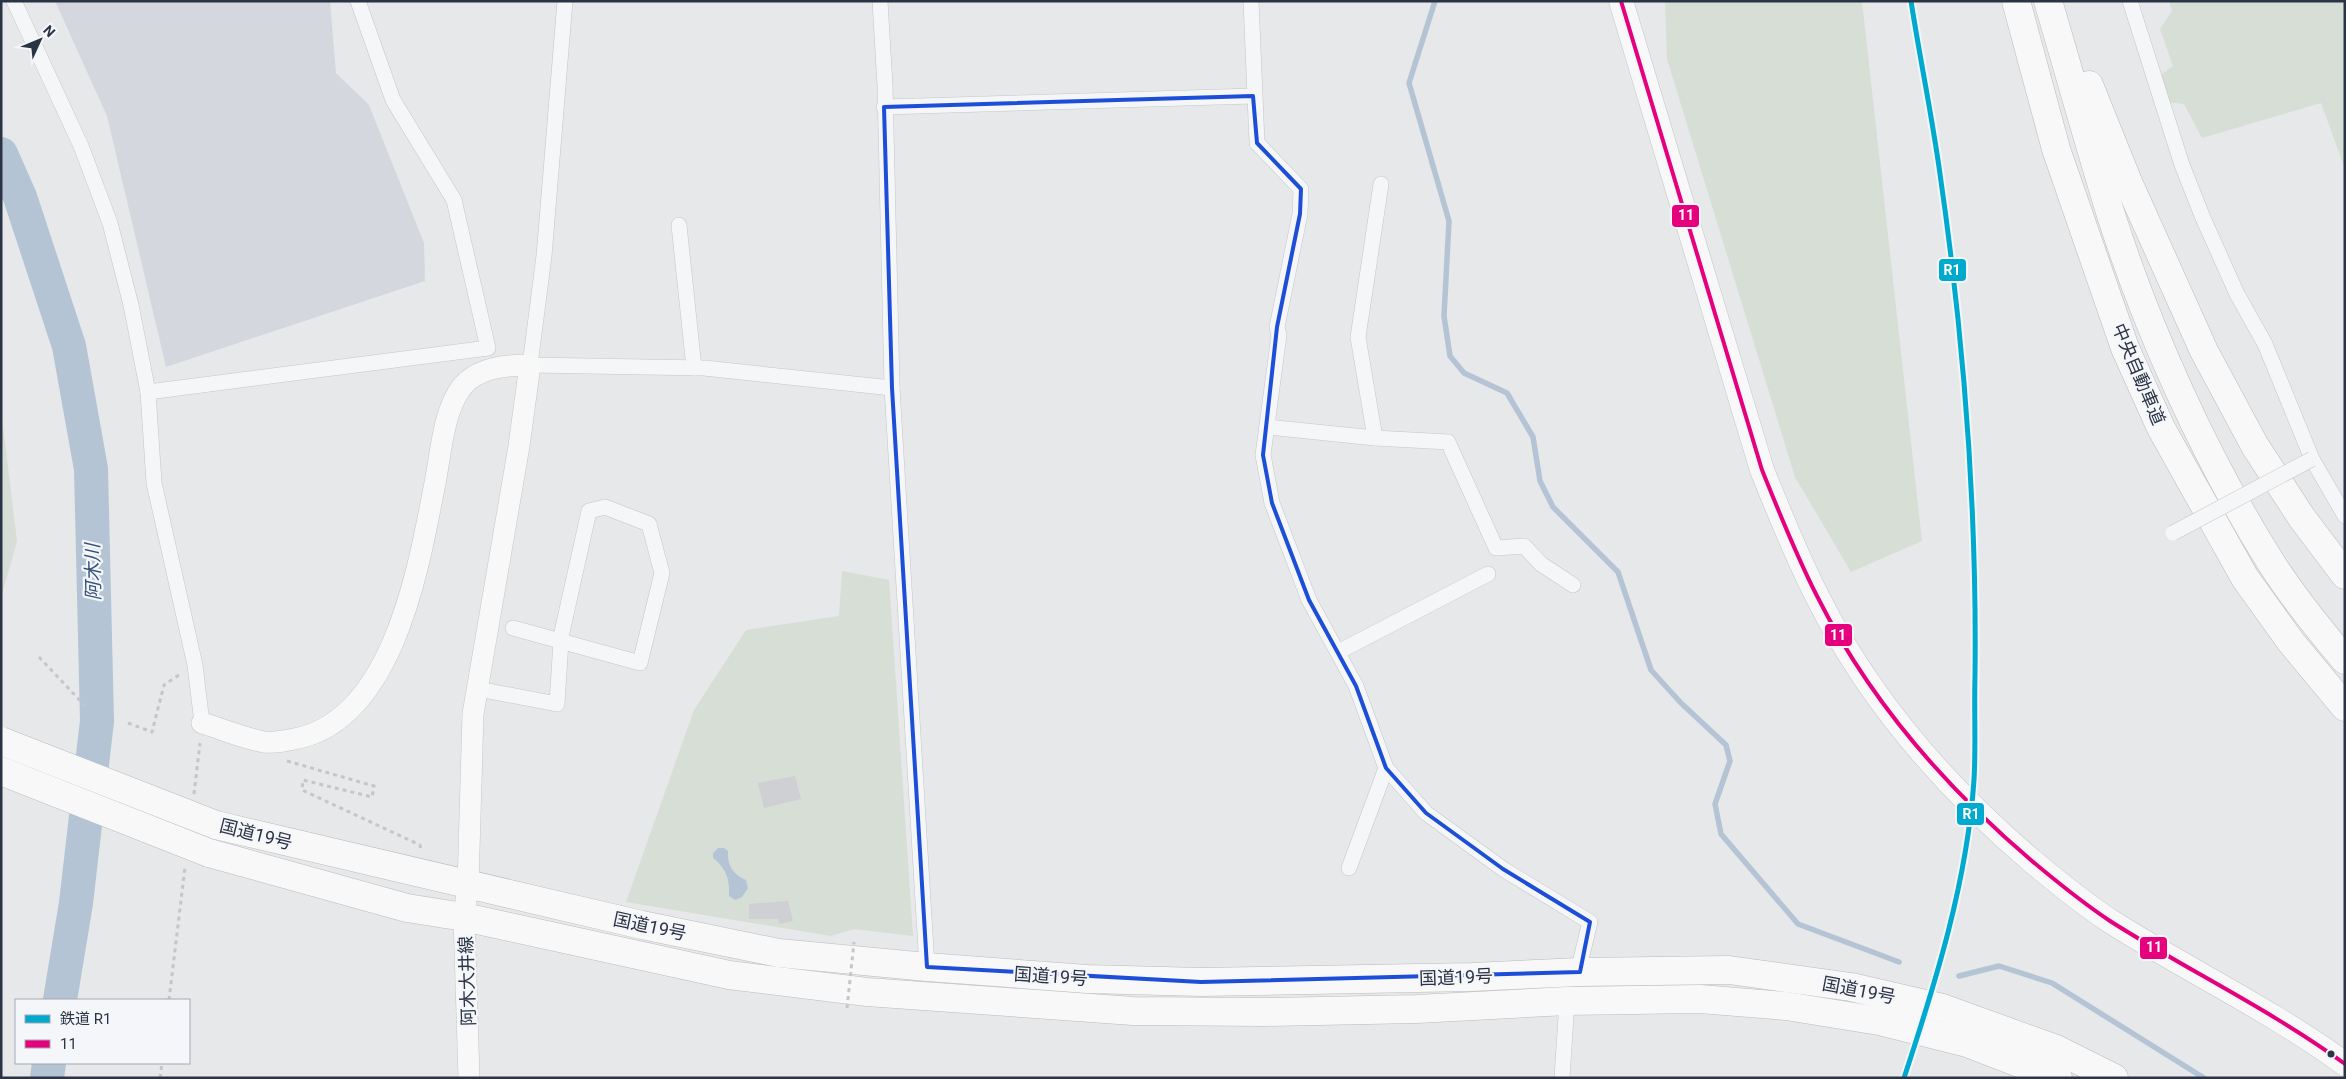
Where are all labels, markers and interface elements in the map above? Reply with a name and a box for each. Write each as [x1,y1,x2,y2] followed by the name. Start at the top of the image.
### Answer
[15,15,65,65] north arrow
[40,22,59,40] text: N
[1671,204,1700,228] line badge: 11
[1678,207,1694,223] text: 11
[1938,258,1967,282] line badge: R1
[1943,262,1961,278] text: R1
[2108,320,2170,428] street label: 中央自動車道
[81,541,105,601] water label: 阿木川
[1824,623,1853,647] line badge: 11
[1830,627,1846,643] text: 11
[1956,802,1985,826] line badge: R1
[1962,806,1980,822] text: R1
[217,815,295,853] street label: 国道19号
[612,908,688,944] street label: 国道19号
[455,936,479,1026] street label: 阿木大井線
[2139,936,2168,960] line badge: 11
[2146,939,2162,955] text: 11
[1013,963,1089,989] street label: 国道19号
[1419,965,1493,989] street label: 国道19号
[1821,973,1897,1007] street label: 国道19号
[15,999,190,1064] legend
[60,1010,111,1028] text: 鉄道 R1
[60,1035,77,1053] text: 11
[2326,1049,2336,1059] unlabelled marker

